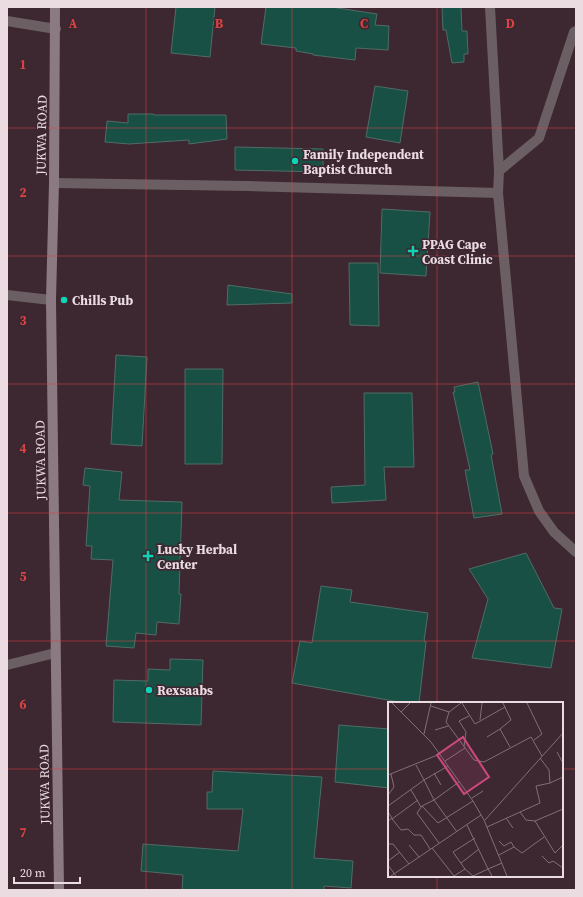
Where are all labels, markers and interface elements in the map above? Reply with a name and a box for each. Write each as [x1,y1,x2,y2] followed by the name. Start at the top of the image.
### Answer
[69,15,78,32] text: A
[215,15,224,32] text: B
[360,15,368,32] text: C
[505,15,515,32] text: D
[19,56,27,73] text: 1
[32,95,51,176] street label: JUKWA ROAD
[303,146,424,178] place label: Family Independent Baptist Church
[290,156,300,166] marker: Family Independent Baptist Church
[19,184,27,201] text: 2
[422,236,493,268] place label: PPAG Cape Coast Clinic
[407,245,419,257] marker: PPAG Cape Coast Clinic
[72,292,133,309] place label: Chills Pub
[59,295,69,305] marker: Chills Pub
[19,312,27,329] text: 3
[31,420,50,501] street label: JUKWA ROAD
[19,440,27,457] text: 4
[157,541,237,573] place label: Lucky Herbal Center
[142,550,154,562] marker: Lucky Herbal Center
[19,568,27,585] text: 5
[157,682,213,699] place label: Rexsaabs
[144,685,154,695] marker: Rexsaabs
[19,696,27,713] text: 6
[388,702,563,877] inset map
[35,744,54,825] street label: JUKWA ROAD
[19,824,27,841] text: 7
[14,859,80,885] scale bar
[20,865,46,881] text: 20 m

